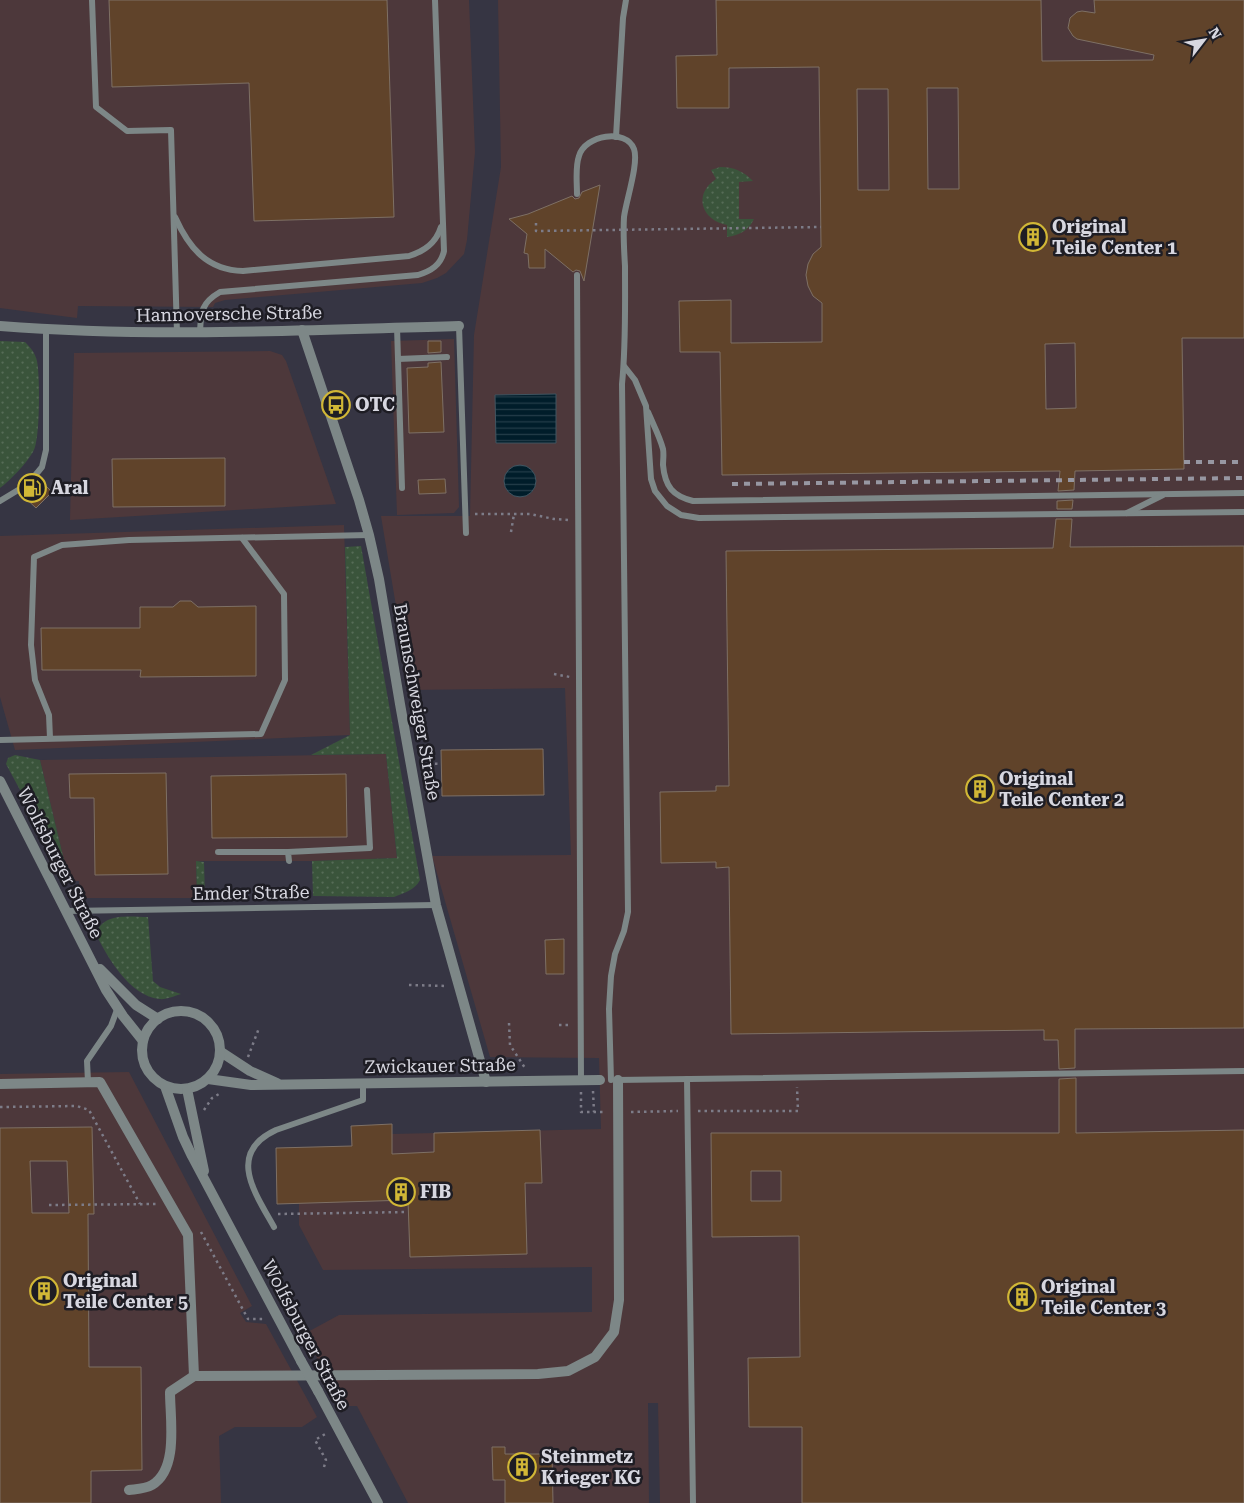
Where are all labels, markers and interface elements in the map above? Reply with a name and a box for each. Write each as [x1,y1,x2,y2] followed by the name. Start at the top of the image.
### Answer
[1179,15,1229,65] north arrow
[1206,25,1225,42] text: N
[1052,216,1177,258] place label: Original Teile Center 1
[1018,222,1048,252] building icon: Original Teile Center 1
[136,301,322,326] street label: Hannoversche Straße
[321,390,351,420] bus stop icon: OTC
[355,394,395,415] place label: OTC
[17,473,47,503] fuel station icon: Aral
[51,477,89,498] place label: Aral
[390,602,445,802] street label: Braunschweiger Straße
[999,768,1124,810] place label: Original Teile Center 2
[965,774,995,804] building icon: Original Teile Center 2
[13,784,108,942] street label: Wolfsburger Straße
[192,881,310,904] street label: Emder Straße
[364,1054,516,1077] street label: Zwickauer Straße
[386,1177,416,1207] building icon: FIB
[420,1181,451,1202] place label: FIB
[258,1256,355,1414] street label: Wolfsburger Straße
[63,1270,188,1312] place label: Original Teile Center 5
[29,1276,59,1306] building icon: Original Teile Center 5
[1041,1276,1166,1318] place label: Original Teile Center 3
[1007,1282,1037,1312] building icon: Original Teile Center 3
[541,1446,641,1488] place label: Steinmetz Krieger KG
[507,1452,537,1482] building icon: Steinmetz Krieger KG

